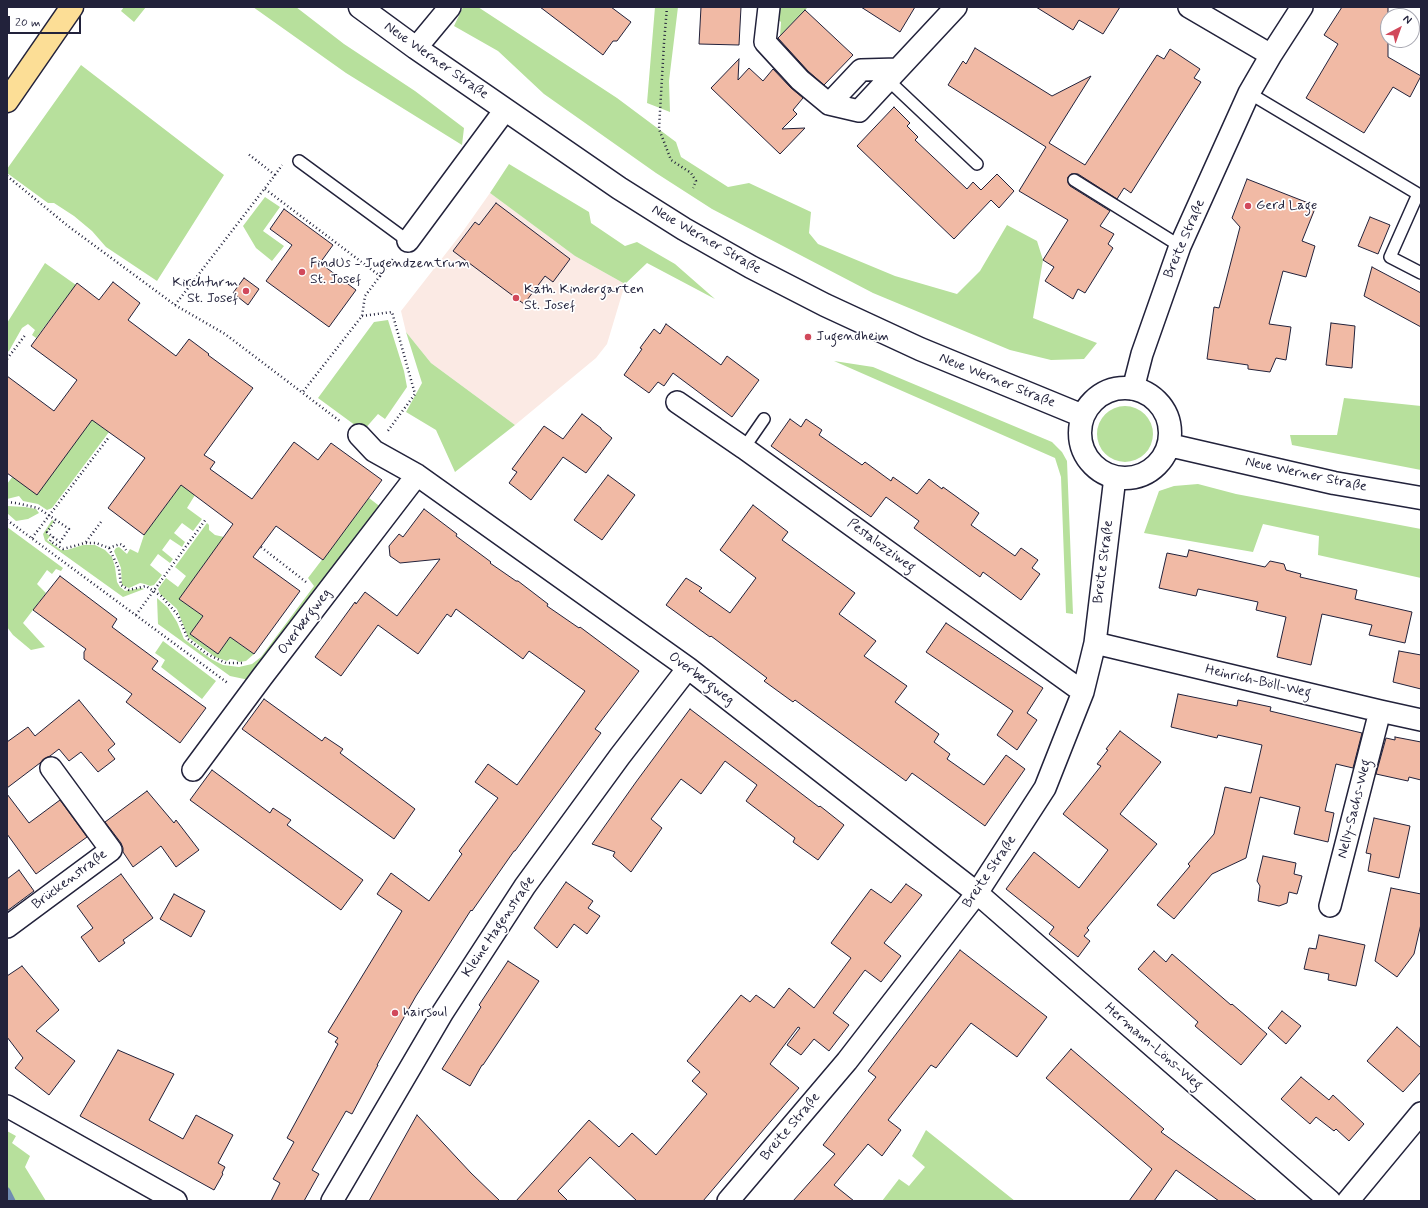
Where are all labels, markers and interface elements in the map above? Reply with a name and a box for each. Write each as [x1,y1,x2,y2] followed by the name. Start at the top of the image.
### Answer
[10,8,83,34] scale bar
[1380,8,1420,48] north arrow
[1400,12,1415,27] text: N
[15,15,41,31] text: 20 m
[380,19,492,103] street label: Neue Werner Straße
[1161,197,1209,281] street label: Breite Straße
[1256,198,1317,214] place label: Gerd Lage
[1243,201,1253,211] marker: Gerd Lage
[648,202,764,278] street label: Neue Werner Straße
[310,256,470,288] place label: FindUs - Jugendzentrum St. Josef
[297,267,307,277] marker: FindUs - Jugendzentrum St. Josef
[172,275,238,308] place label: Kirchturm St. Josef
[524,282,644,314] place label: Kath. Kindergarten St. Josef
[241,286,251,296] marker: Kirchturm St. Josef
[511,293,521,303] marker: Kath. Kindergarten St. Josef
[816,329,889,345] place label: Jugendheim
[803,332,813,342] marker: Jugendheim
[936,350,1058,412] street label: Neue Werner Straße
[1244,454,1368,496] street label: Neue Werner Straße
[843,516,919,576] street label: Pestalozziweg
[1091,519,1117,605] street label: Breite Straße
[275,586,335,658] street label: Overbergweg
[665,649,737,709] street label: Overbergweg
[1203,662,1313,702] street label: Heinrich-Böll-Weg
[1335,758,1375,860] street label: Nelly-Sachs-Weg
[960,833,1020,911] street label: Breite Straße
[29,846,111,914] street label: Brückenstraße
[459,873,539,981] street label: Kleine Hagenstraße
[1101,1000,1205,1094] street label: Hermann-Löns-Weg
[403,1005,448,1021] place label: hairsoul
[390,1008,400,1018] marker: hairsoul
[758,1089,824,1165] street label: Breite Straße

